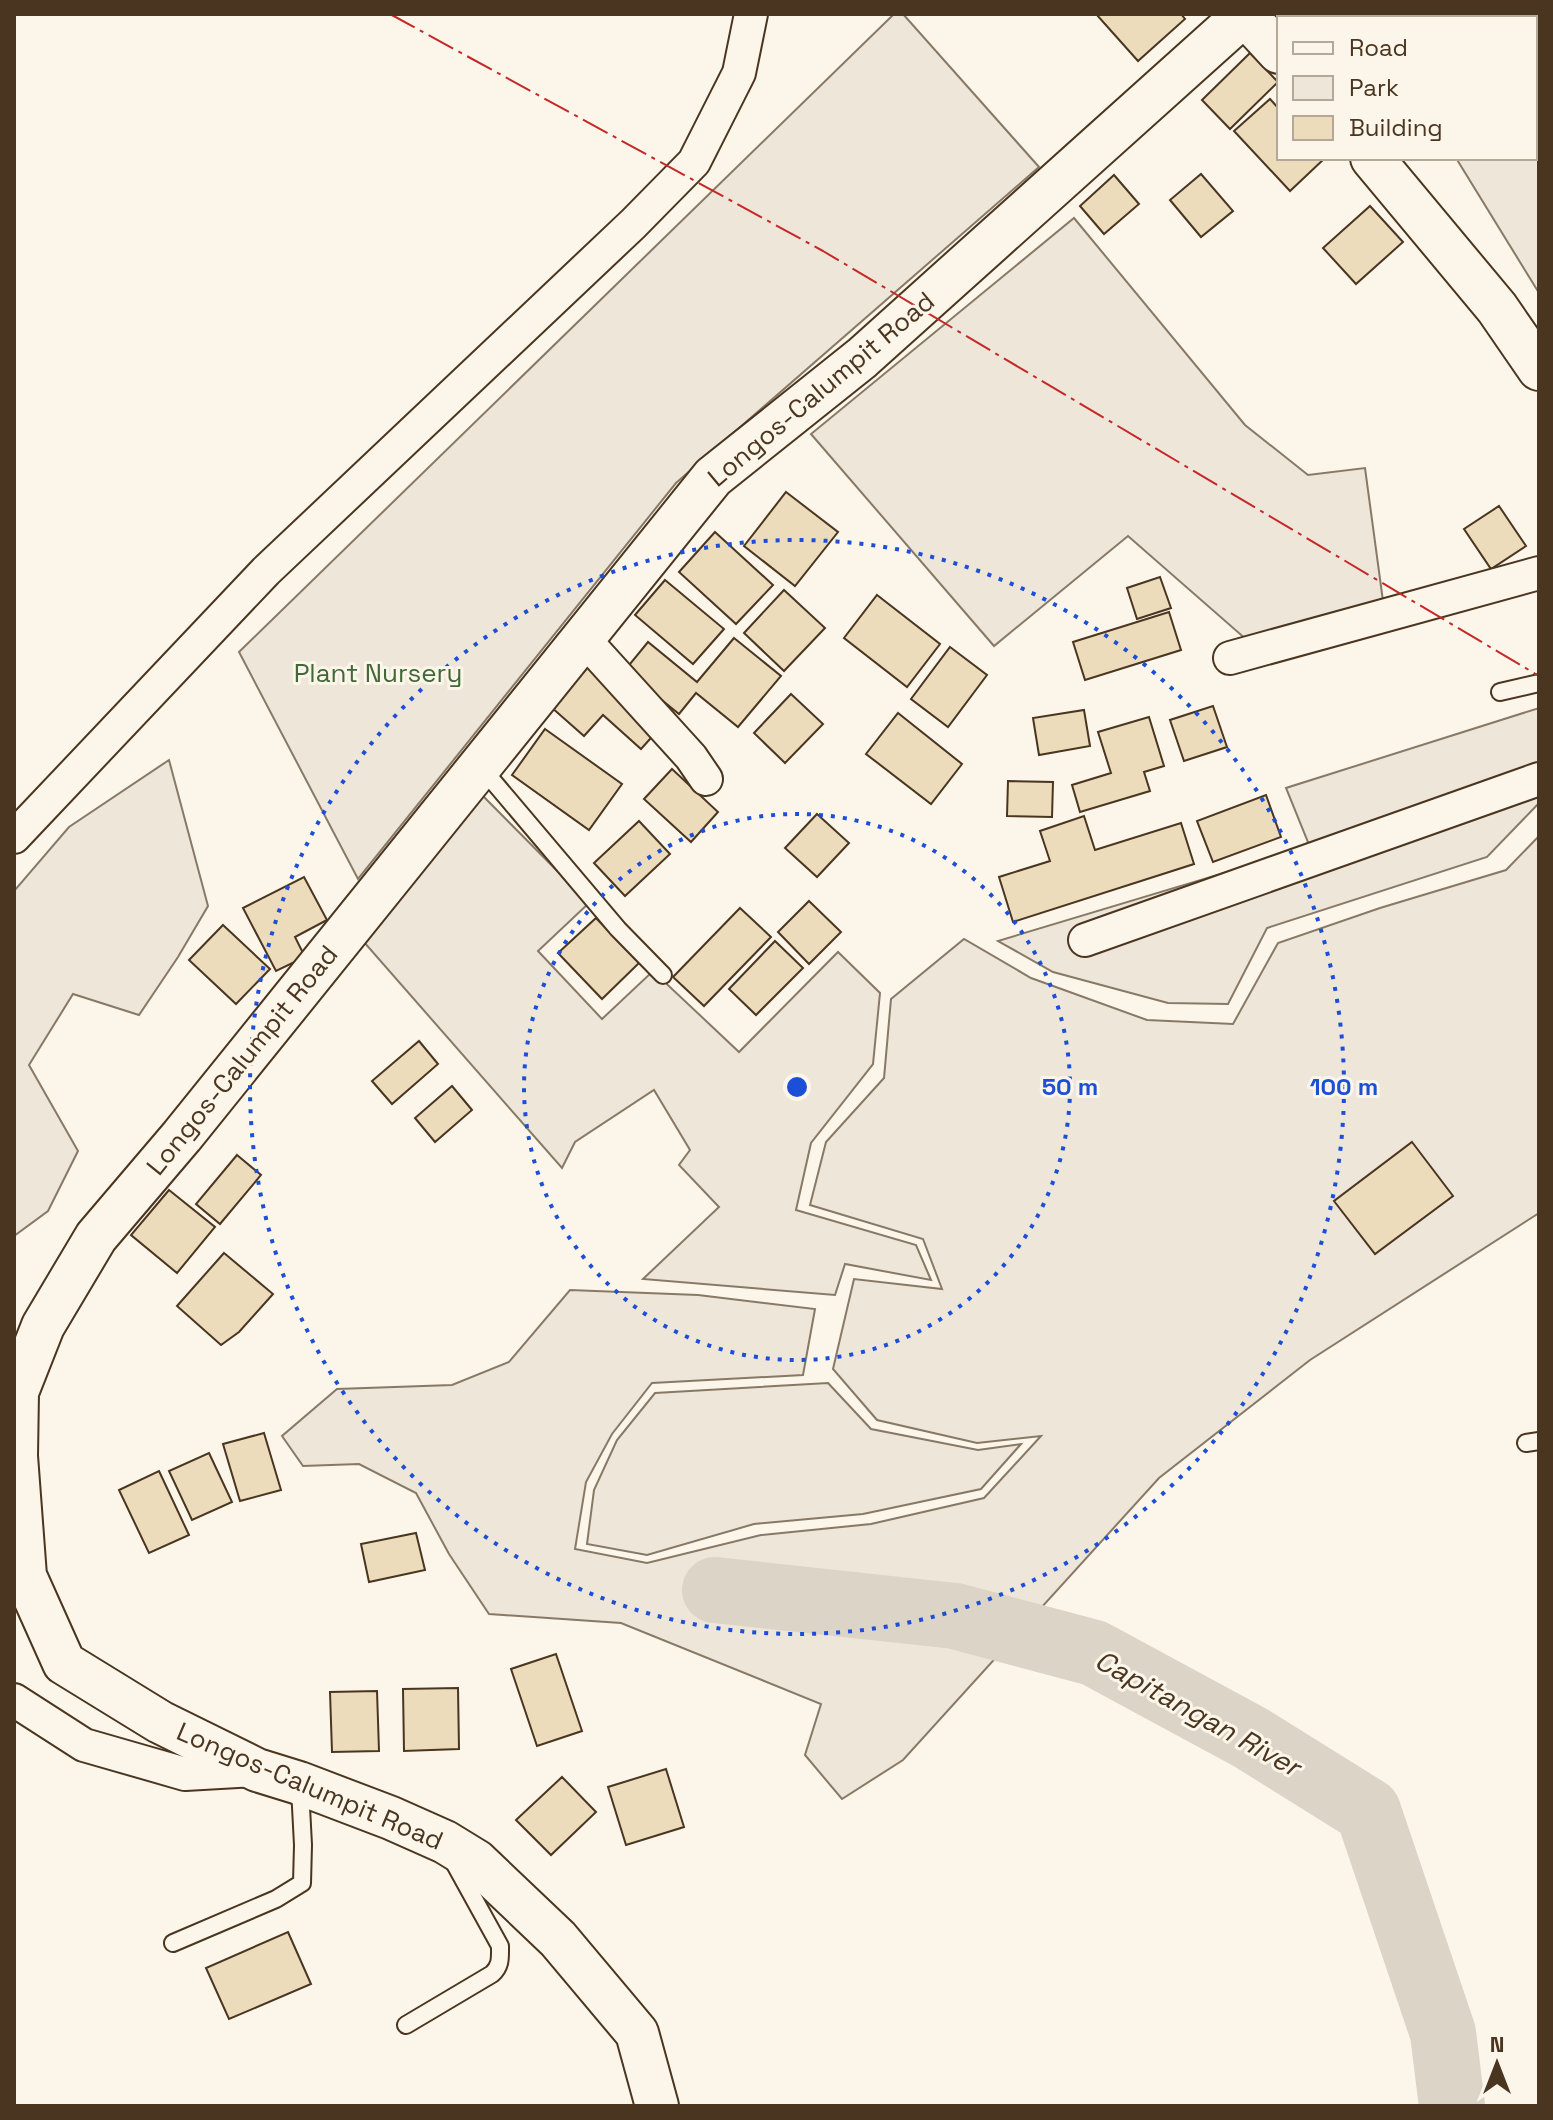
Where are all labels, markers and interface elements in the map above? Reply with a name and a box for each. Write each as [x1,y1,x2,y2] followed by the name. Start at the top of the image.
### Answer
[1277,16,1537,160] legend
[1349,32,1408,63] text: Road
[1349,72,1399,103] text: Park
[1349,112,1443,143] text: Building
[700,284,942,494] street label: Longos-Calumpit Road
[294,656,462,690] park label: Plant Nursery
[139,938,345,1182] street label: Longos-Calumpit Road
[1042,1071,1098,1102] text: 50 m
[1310,1071,1378,1102] text: 100 m
[783,1073,811,1101] centre of rings
[1089,1642,1310,1786] water label: Capitangan River
[172,1714,448,1858] street label: Longos-Calumpit Road
[1457,2024,1537,2104] north arrow
[1490,2030,1504,2058] text: N

